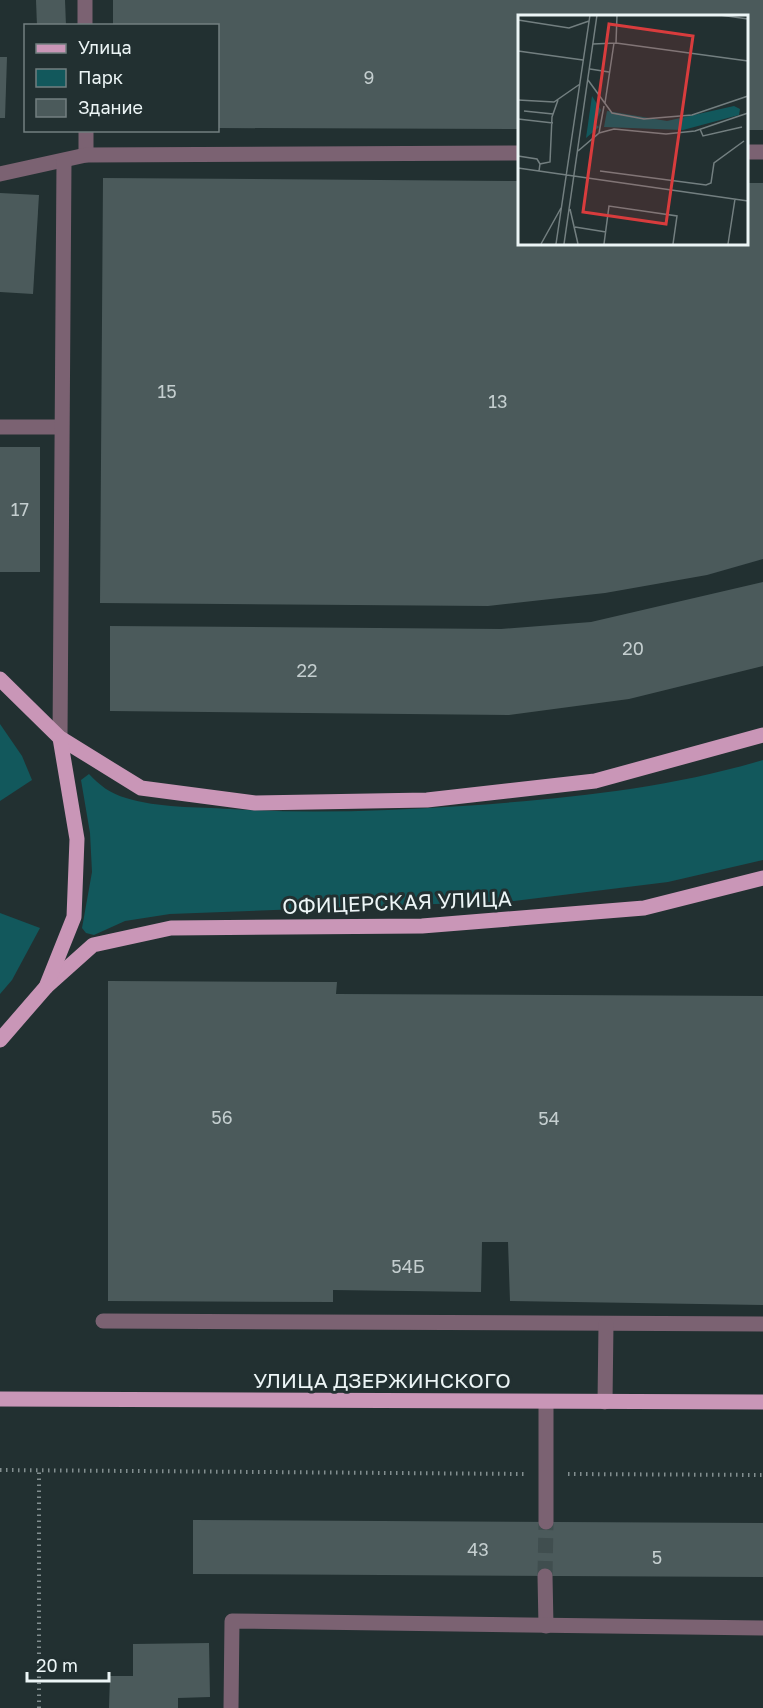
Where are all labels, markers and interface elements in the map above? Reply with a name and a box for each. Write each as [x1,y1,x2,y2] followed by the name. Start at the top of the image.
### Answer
[518,15,748,244] inset map
[24,24,219,132] legend
[78,36,132,58] text: Улица
[78,66,123,88] text: Парк
[364,66,374,88] house number: 9
[78,96,143,118] text: Здание
[157,380,177,402] house number: 15
[488,390,508,412] house number: 13
[11,498,29,520] house number: 17
[622,637,644,659] house number: 20
[297,659,317,681] house number: 22
[282,885,512,919] street label: ОФИЦЕРСКАЯ УЛИЦА
[211,1106,233,1128] house number: 56
[538,1107,560,1129] house number: 54
[391,1255,425,1277] house number: 54Б
[253,1367,511,1393] street label: УЛИЦА ДЗЕРЖИНСКОГО
[467,1538,489,1560] house number: 43
[652,1546,662,1568] house number: 5
[27,1645,110,1683] scale bar
[36,1654,78,1676] text: 20 m

